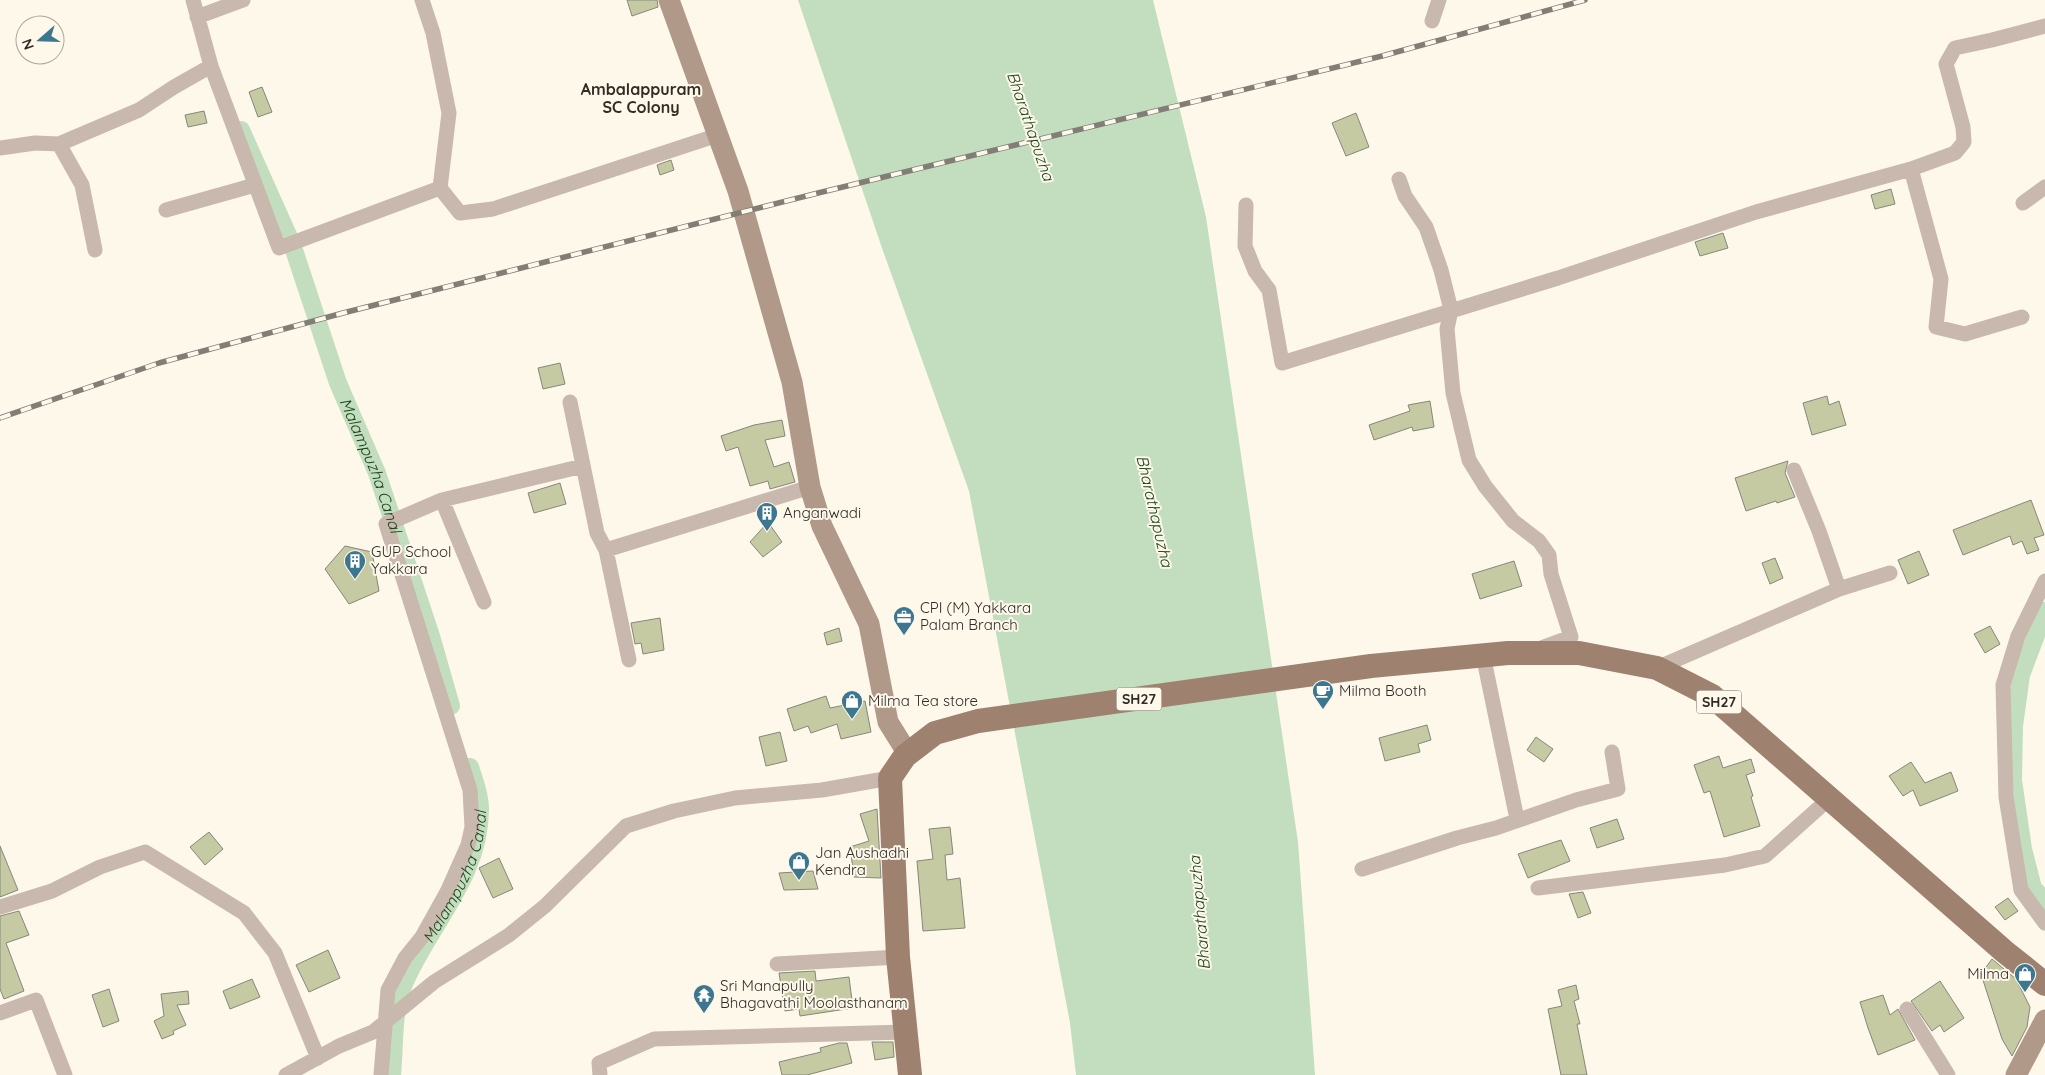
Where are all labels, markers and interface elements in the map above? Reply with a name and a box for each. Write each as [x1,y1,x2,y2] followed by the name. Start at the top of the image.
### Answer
[15,15,65,65] north arrow
[18,37,38,52] text: N
[1003,69,1059,185] water label: Bharathapuzha
[581,79,701,117] district label: Ambalappuram SC Colony
[336,395,407,537] water label: Malampuzha Canal
[1132,453,1178,570] water label: Bharathapuzha
[755,501,779,532] building icon: Anganwadi
[783,503,861,522] place label: Anganwadi
[371,542,451,578] place label: GUP School Yakkara
[343,549,367,580] building icon: GUP School Yakkara
[920,598,1031,634] place label: CPI (M) Yakkara Palam Branch
[892,605,916,636] office icon: CPI (M) Yakkara Palam Branch
[1311,679,1335,710] cafe icon: Milma Booth
[1339,681,1426,700] place label: Milma Booth
[1116,688,1162,711] road number: SH27
[840,689,864,720] shop icon: Milma Tea store
[1696,690,1742,714] road number: SH27
[868,691,978,710] place label: Milma Tea store
[418,808,490,947] water label: Malampuzha Canal
[815,843,909,879] place label: Jan Aushadhi Kendra
[787,850,811,881] shop icon: Jan Aushadhi Kendra
[1184,854,1214,971] water label: Bharathapuzha
[2013,962,2037,993] shop icon: Milma
[1967,964,2009,983] place label: Milma
[720,976,908,1012] place label: Sri Manapully Bhagavathi Moolasthanam
[692,983,716,1014] temple icon: Sri Manapully Bhagavathi Moolasthanam

